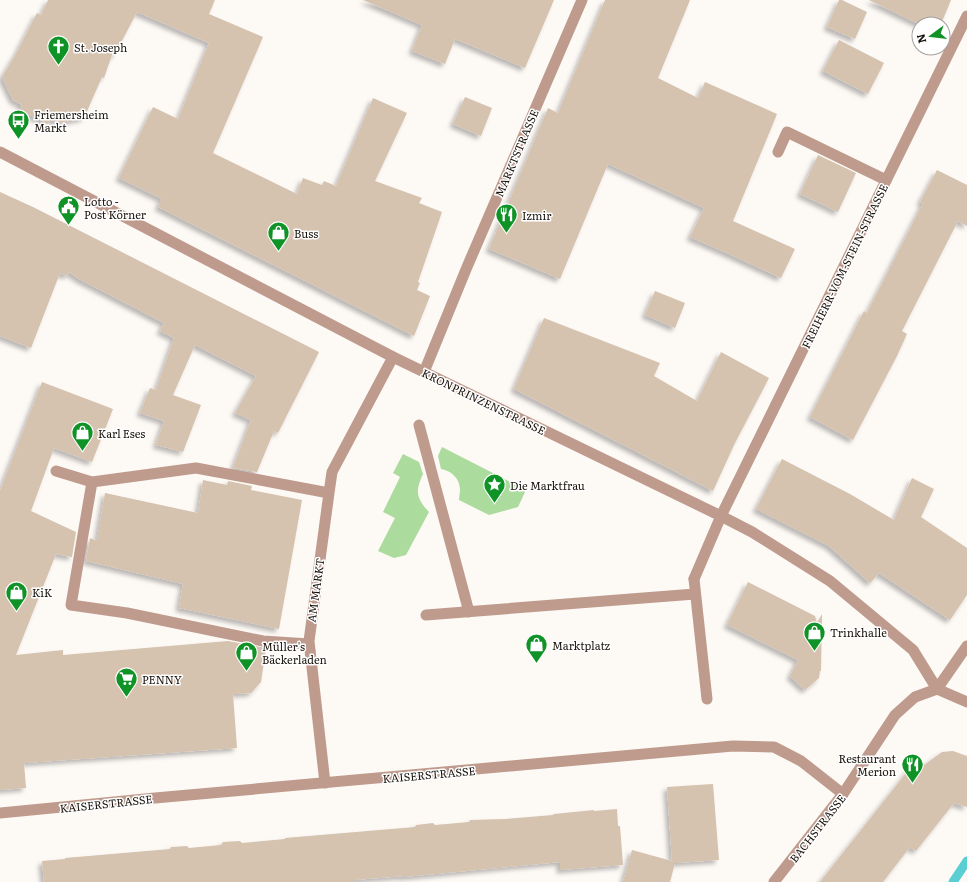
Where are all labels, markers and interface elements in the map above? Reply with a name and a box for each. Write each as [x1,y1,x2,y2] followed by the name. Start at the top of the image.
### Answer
[911,16,951,56] north arrow
[911,32,929,45] text: N
[46,34,72,67] church icon: St. Joseph
[74,39,127,55] place label: St. Joseph
[34,106,109,135] place label: Friemersheim Markt
[6,107,32,140] bus stop icon: Friemersheim Markt
[490,107,542,199] street label: MARKTSTRASSE
[797,181,891,351] street label: FREIHERR-VOM-STEIN-STRASSE
[84,193,147,222] place label: Lotto - Post Körner
[55,194,81,227] public building icon: Lotto - Post Körner
[494,202,520,235] restaurant icon: Izmir
[522,207,552,223] place label: Izmir
[266,220,292,253] shop icon: Buss
[294,225,318,241] place label: Buss
[419,364,549,438] street label: KRONPRINZENSTRASSE
[69,420,95,453] shop icon: Karl Eses
[98,425,145,441] place label: Karl Eses
[482,472,508,505] place icon: Die Marktfrau
[510,477,585,493] place label: Die Marktfrau
[303,557,327,623] street label: AM MARKT
[3,579,29,612] shop icon: KiK
[32,584,53,600] place label: KiK
[801,619,827,652] shop icon: Trinkhalle
[830,624,887,640] place label: Trinkhalle
[524,632,550,665] shop icon: Marktplatz
[552,637,611,653] place label: Marktplatz
[262,638,327,667] place label: Müller's Bäckerladen
[233,639,259,672] shop icon: Müller's Bäckerladen
[114,666,140,699] supermarket icon: PENNY
[142,671,182,687] place label: PENNY
[839,750,897,779] place label: Restaurant Merion
[899,751,925,784] restaurant icon: Restaurant Merion
[382,762,476,786] street label: KAISERSTRASSE
[59,790,153,816] street label: KAISERSTRASSE
[785,791,849,865] street label: BACHSTRASSE

